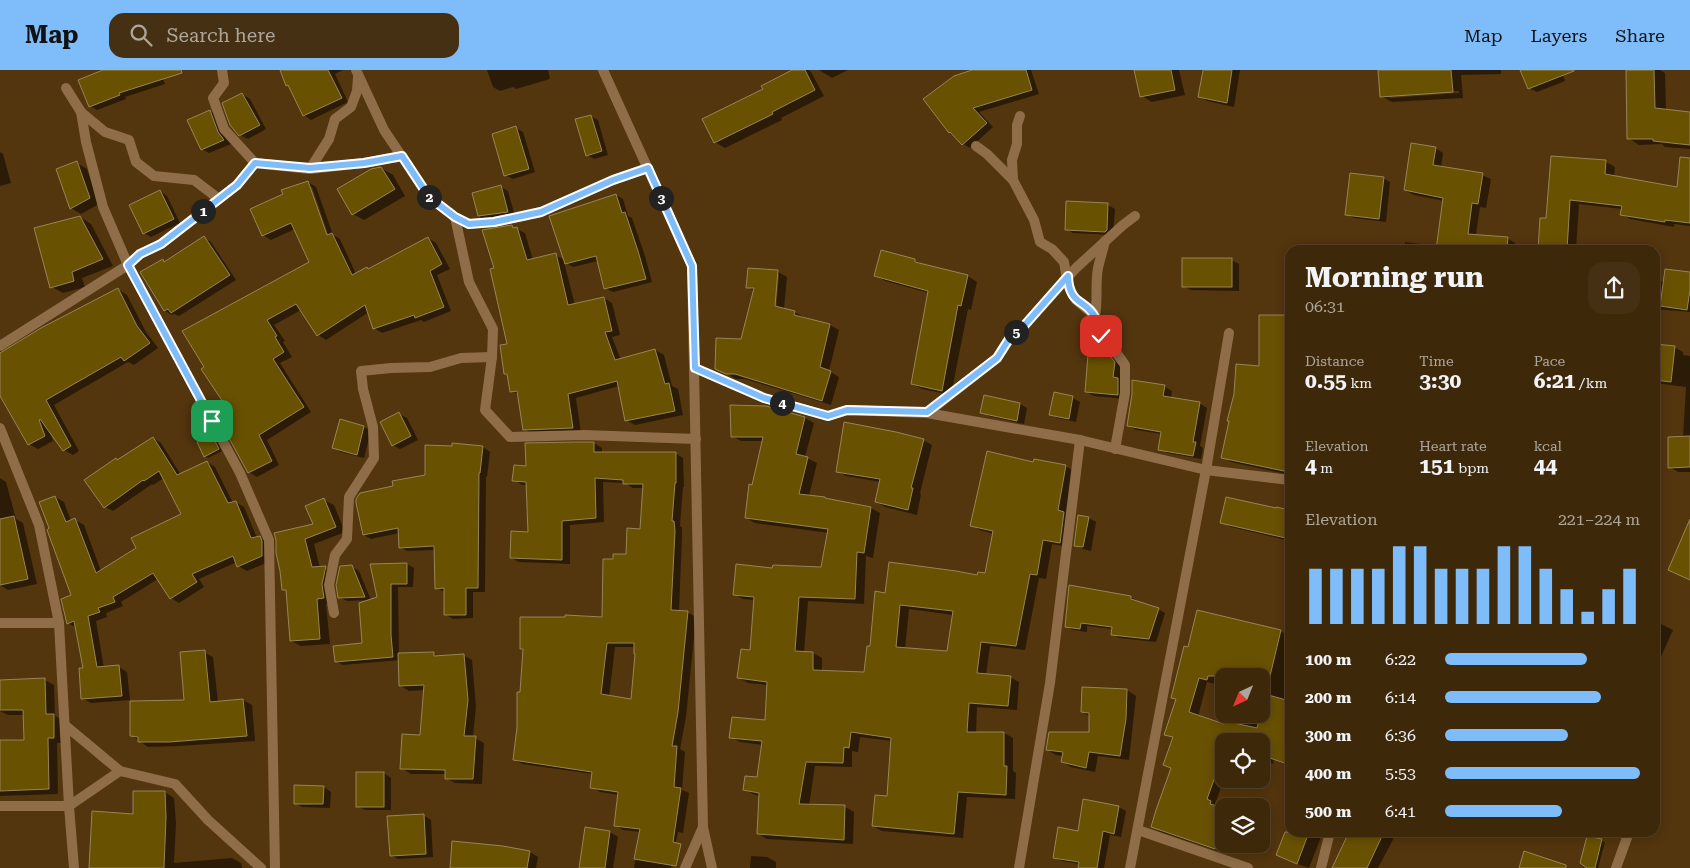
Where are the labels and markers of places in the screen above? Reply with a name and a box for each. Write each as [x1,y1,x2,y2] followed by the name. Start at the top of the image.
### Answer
[416,184,442,210] pin: 2
[648,186,674,210] pin: 3
[190,198,216,224] pin: 1
[1080,315,1122,357] pin
[1004,320,1028,344] pin: 5
[770,390,794,416] pin: 4
[191,400,233,442] pin

